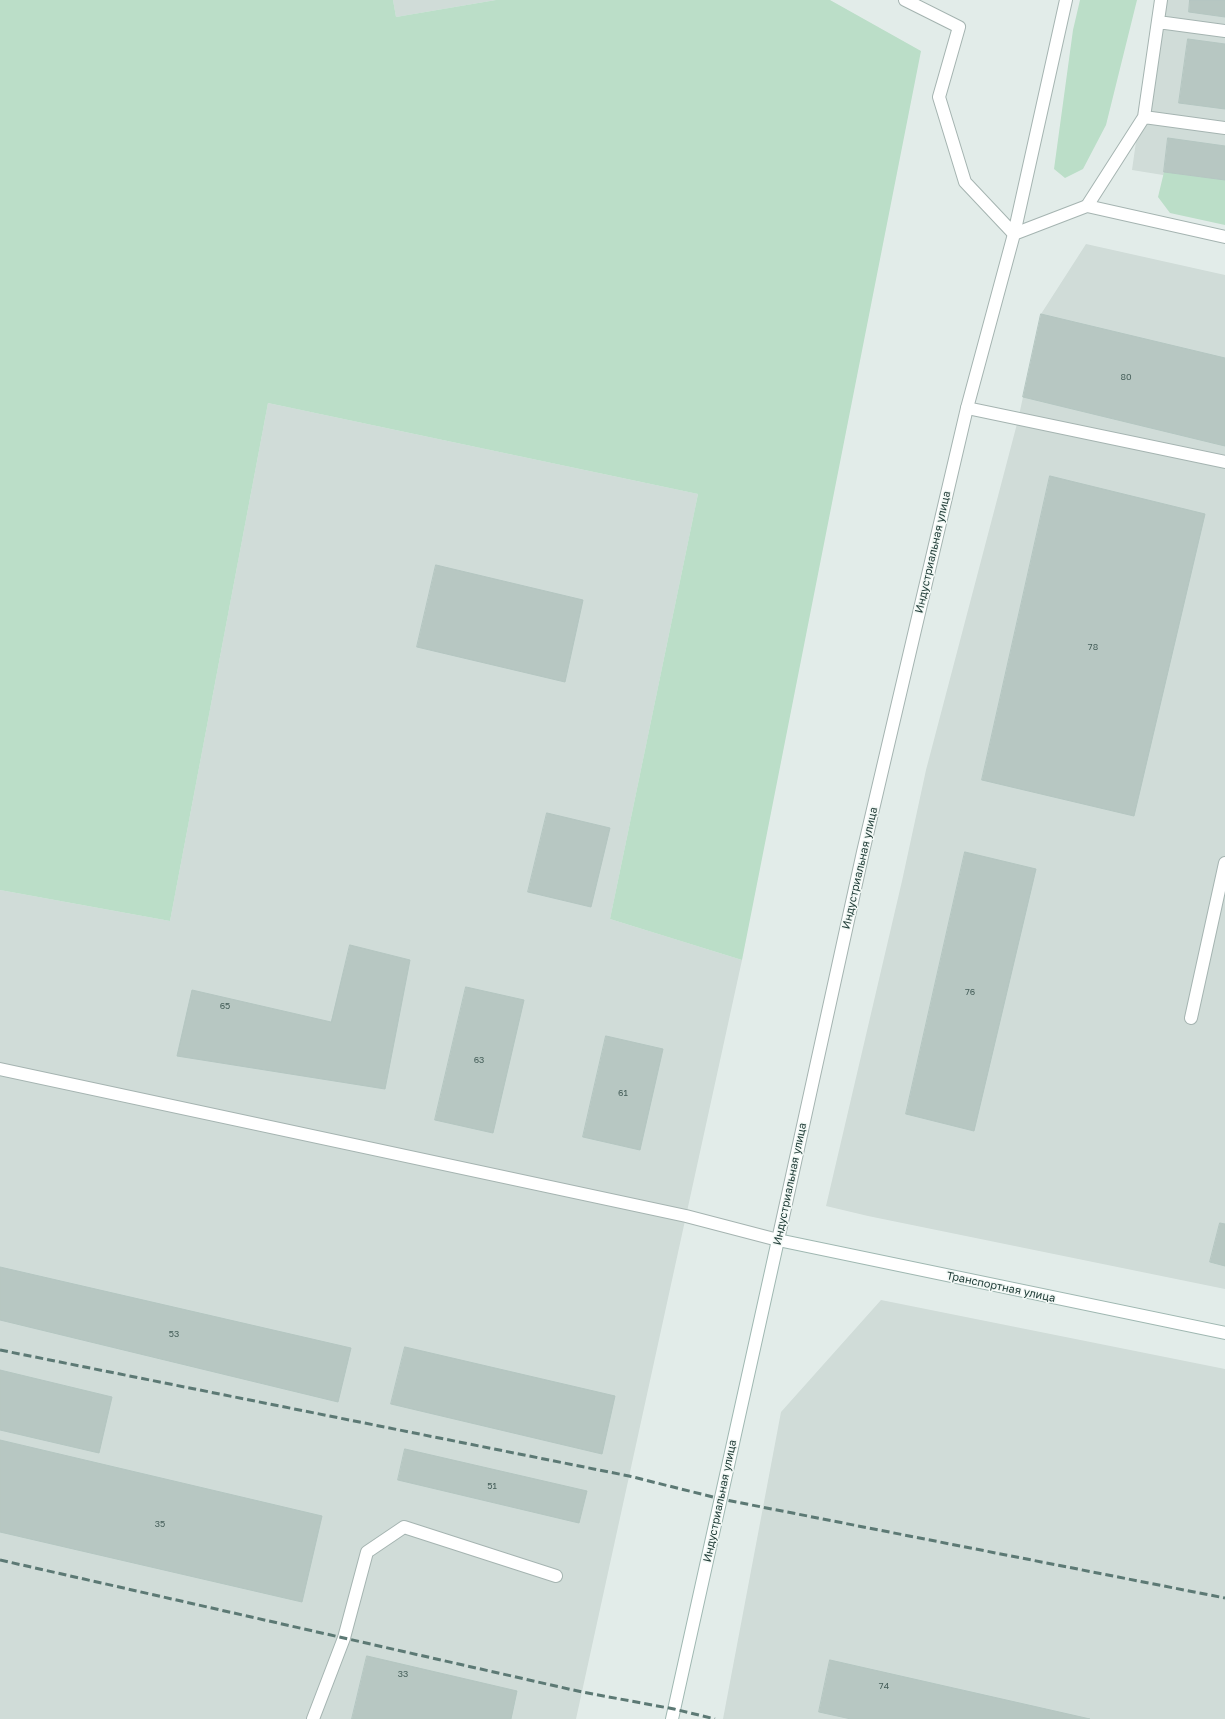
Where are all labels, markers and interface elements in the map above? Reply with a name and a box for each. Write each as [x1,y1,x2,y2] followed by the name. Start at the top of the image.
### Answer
[1120,372,1132,382] house number: 80
[913,490,953,614] street label: Индустриальная улица
[1088,642,1098,652] house number: 78
[840,806,880,930] street label: Индустриальная улица
[965,987,975,997] house number: 76
[220,1001,230,1011] house number: 65
[474,1055,484,1065] house number: 63
[618,1088,628,1098] house number: 61
[771,1121,809,1247] street label: Индустриальная улица
[945,1269,1057,1305] street label: Транспортная улица
[169,1329,179,1339] house number: 53
[701,1438,739,1564] street label: Индустриальная улица
[487,1481,497,1491] house number: 51
[155,1519,165,1529] house number: 35
[398,1669,408,1679] house number: 33
[879,1681,889,1691] house number: 74

